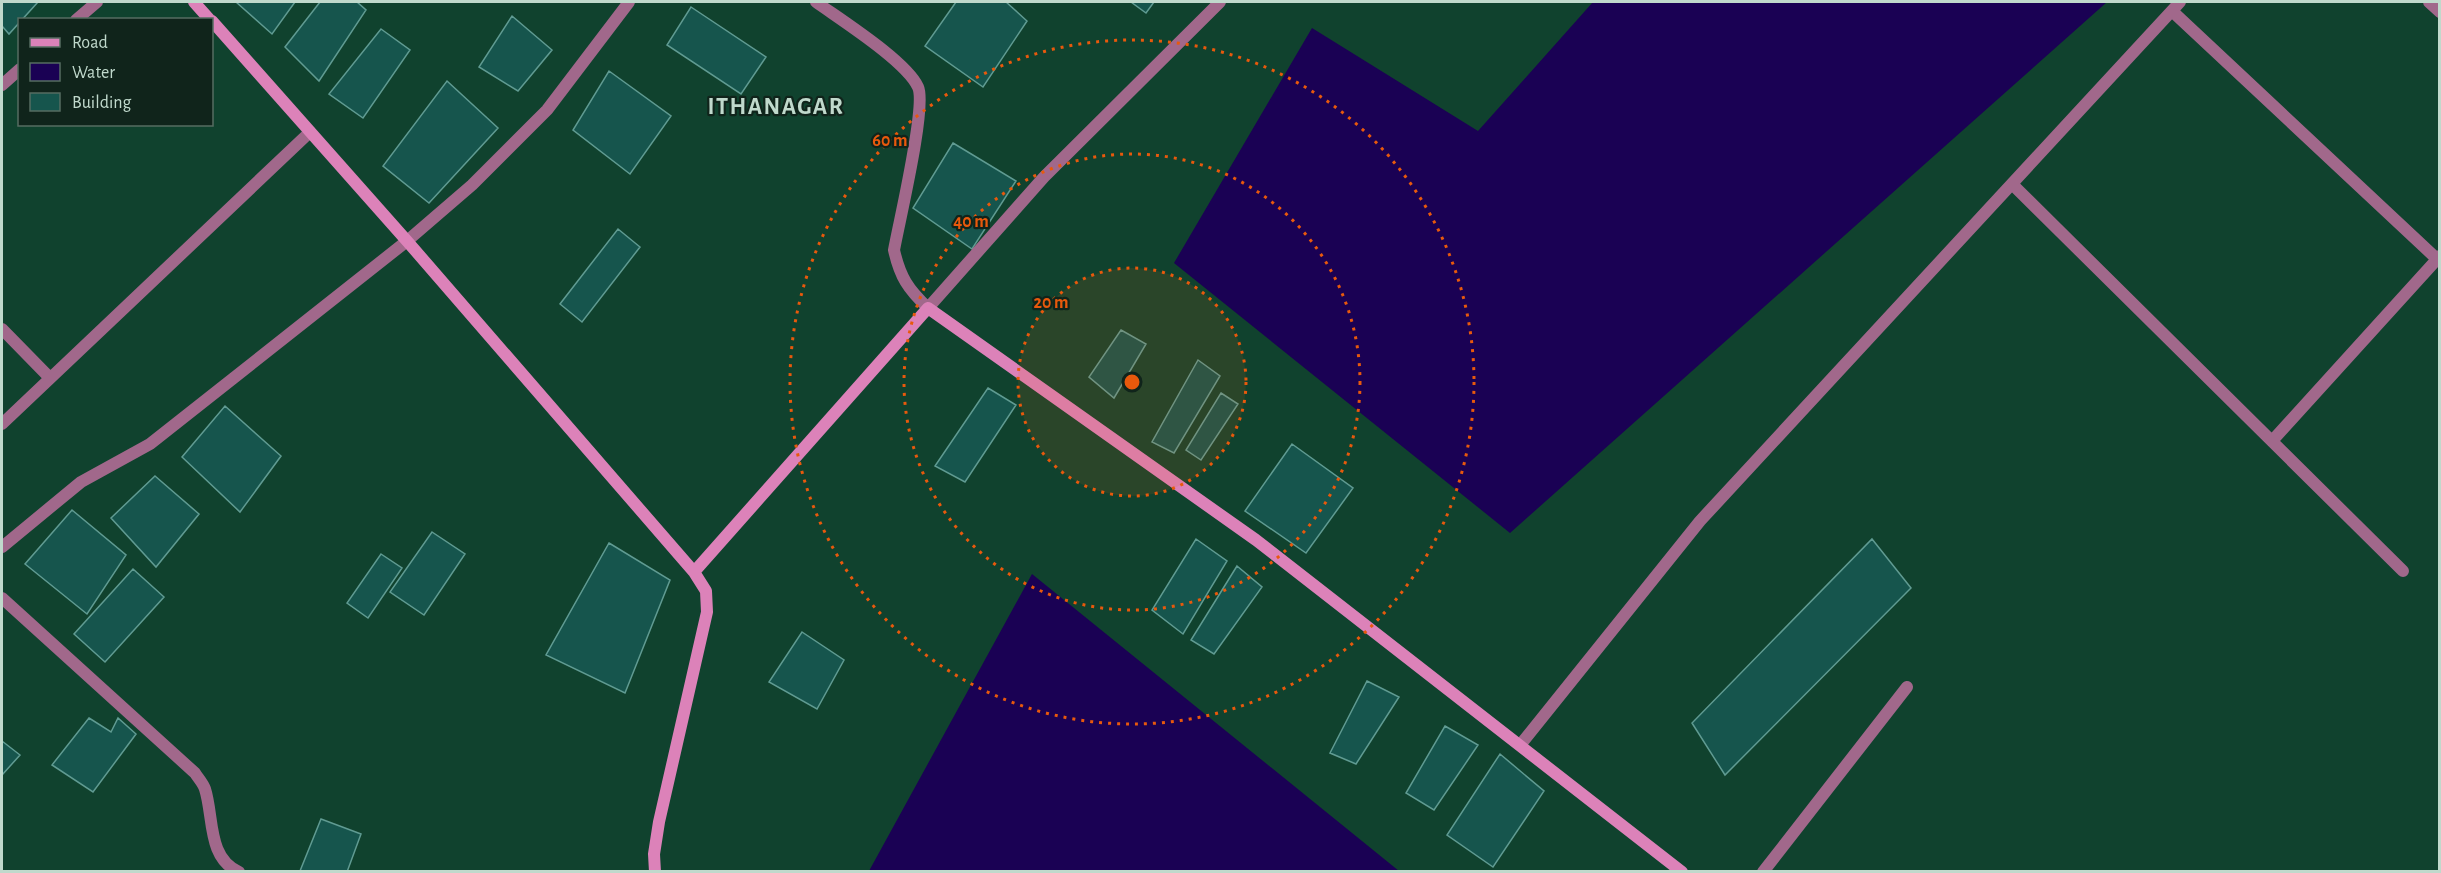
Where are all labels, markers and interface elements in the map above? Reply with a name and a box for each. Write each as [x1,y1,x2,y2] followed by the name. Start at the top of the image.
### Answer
[18,18,213,126] legend
[72,34,108,52] text: Road
[72,64,115,82] text: Water
[72,94,132,112] text: Building
[708,95,844,119] district label: ITHANAGAR
[872,132,908,150] text: 60 m
[953,213,989,231] text: 40 m
[1033,294,1069,312] text: 20 m
[1122,372,1142,392] centre of rings

